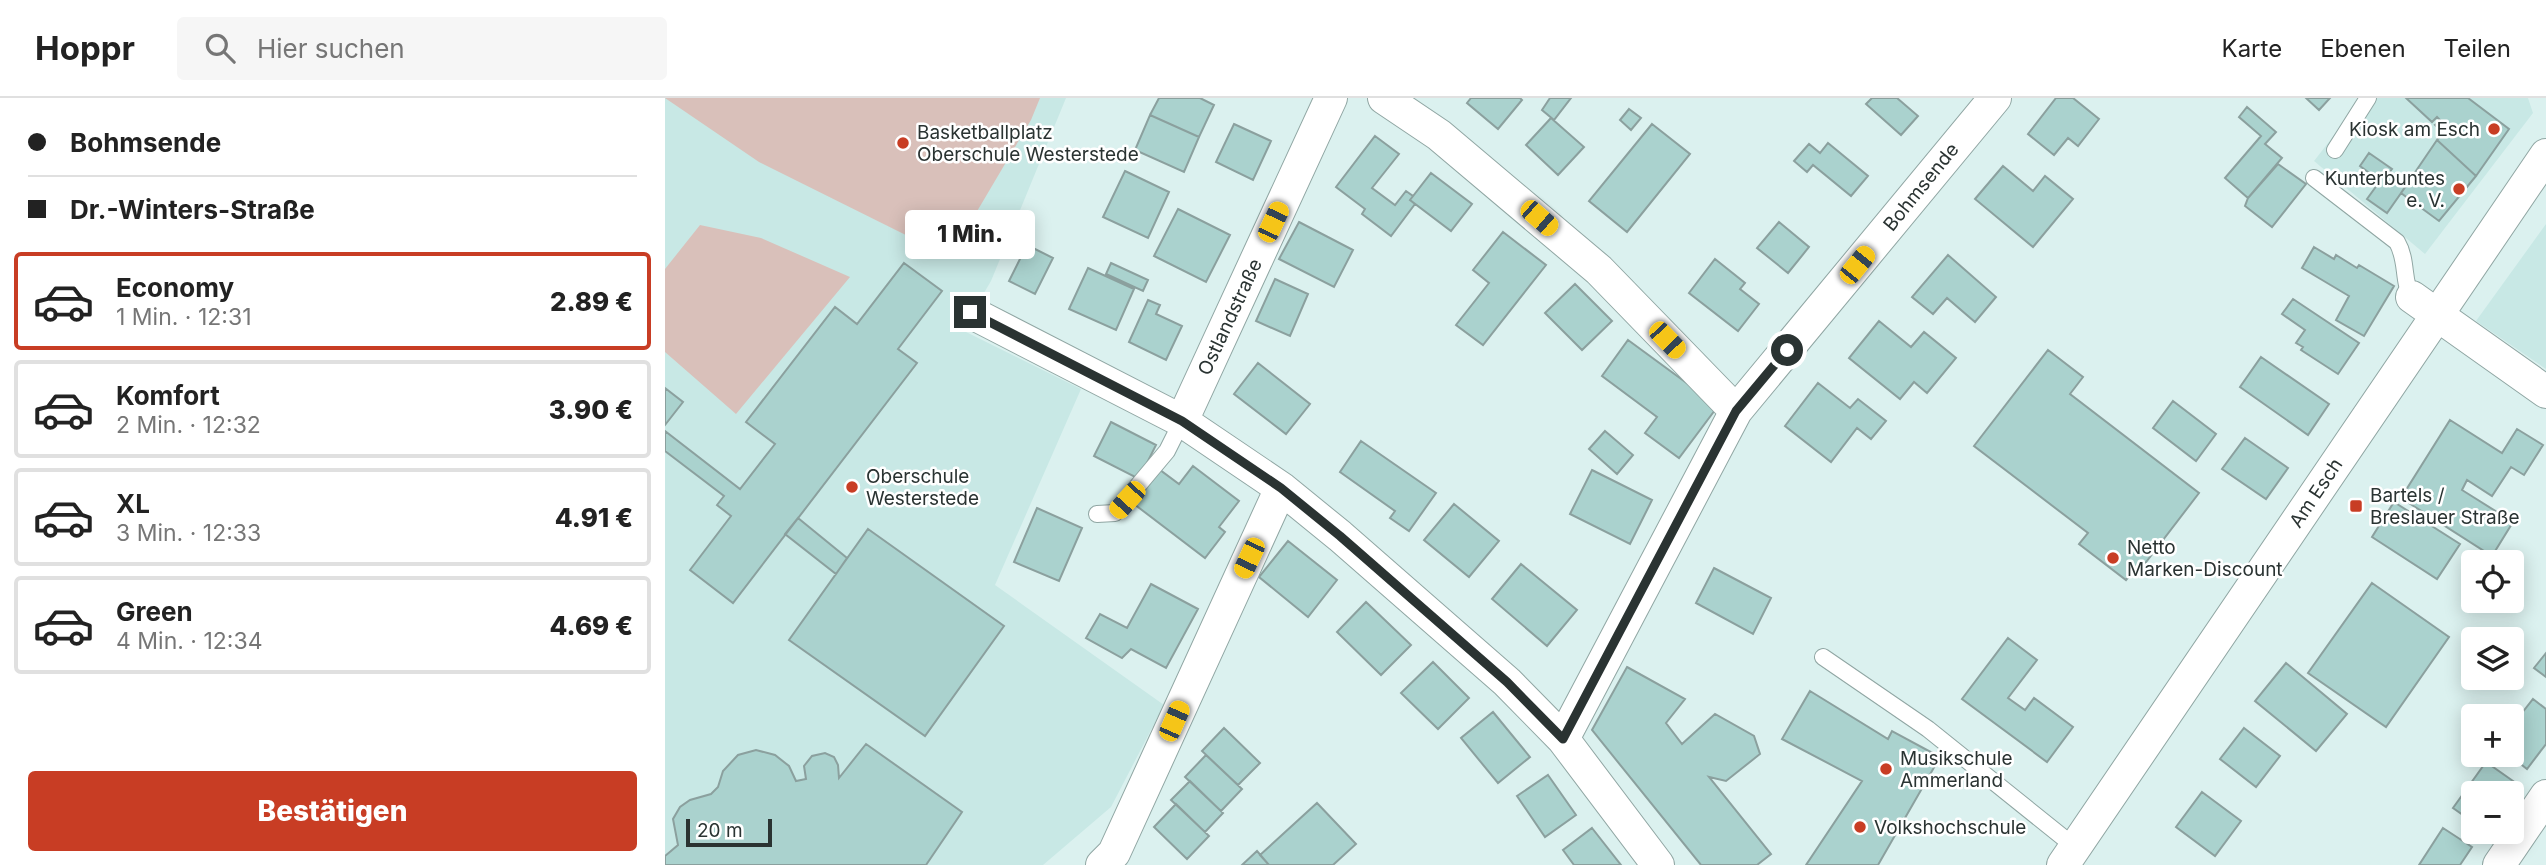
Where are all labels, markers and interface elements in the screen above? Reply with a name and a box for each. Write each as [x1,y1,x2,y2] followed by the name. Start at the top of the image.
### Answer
[177,17,667,80] search box
[35,28,135,68] text: Hoppr
[201,29,239,67] icon: search
[257,33,405,64] text: Hier suchen
[2222,34,2282,63] text: Karte
[2320,34,2406,63] text: Ebenen
[2444,34,2511,63] text: Teilen
[2349,118,2480,141] place label: Kiosk am Esch
[917,121,1139,166] place label: Basketballplatz Oberschule Westerstede
[2486,121,2502,137] marker: Kiosk am Esch
[70,127,221,158] text: Bohmsende
[895,135,911,151] marker: Basketballplatz Oberschule Westerstede
[1878,138,1964,236] street label: Bohmsende
[2325,167,2445,212] place label: Kunterbuntes e. V.
[2451,181,2467,197] marker: Kunterbuntes e. V.
[70,194,315,225] text: Dr.-Winters-Straße
[1517,196,1562,240] car
[1255,199,1292,245] car
[905,211,1035,260] callout: 1 Min.
[937,220,1003,248] text: 1 Min.
[1836,242,1879,288] car
[1193,255,1267,379] street label: Ostlandstraße
[32,270,95,333] icon: car
[116,272,234,303] text: Economy
[550,286,633,317] text: 2.89 €
[954,296,986,328] route end
[116,303,252,331] text: 1 Min. · 12:31
[1645,318,1690,362] car
[1771,334,1803,366] route start
[32,378,95,441] icon: car
[116,380,220,411] text: Komfort
[549,394,633,425] text: 3.90 €
[116,411,261,439] text: 2 Min. · 12:32
[2284,454,2348,532] street label: Am Esch
[866,465,979,510] place label: Oberschule Westerstede
[1106,477,1149,523] car
[844,479,860,495] marker: Oberschule Westerstede
[2370,484,2519,529] place label: Bartels / Breslauer Straße
[32,486,95,549] icon: car
[116,488,150,519] text: XL
[2348,498,2364,514] marker: Bartels / Breslauer Straße
[555,502,633,533] text: 4.91 €
[116,519,261,547] text: 3 Min. · 12:33
[1231,535,1268,581] car
[2127,536,2283,581] place label: Netto Marken-Discount
[2105,550,2121,566] marker: Netto Marken-Discount
[2461,550,2524,844] map controls
[2461,550,2524,613] button: locate
[32,594,95,657] icon: car
[116,596,193,627] text: Green
[550,610,633,641] text: 4.69 €
[116,627,263,655] text: 4 Min. · 12:34
[2461,627,2524,690] button: layers
[1156,698,1193,744] car
[2461,704,2524,767] button: +
[1900,747,2013,792] place label: Musikschule Ammerland
[1878,761,1894,777] marker: Musikschule Ammerland
[28,771,637,851] button: Bestätigen
[2461,781,2524,844] button: −
[686,816,772,848] scale bar
[1874,816,2026,839] place label: Volkshochschule
[697,819,743,842] text: 20 m
[1852,819,1868,835] marker: Volkshochschule

